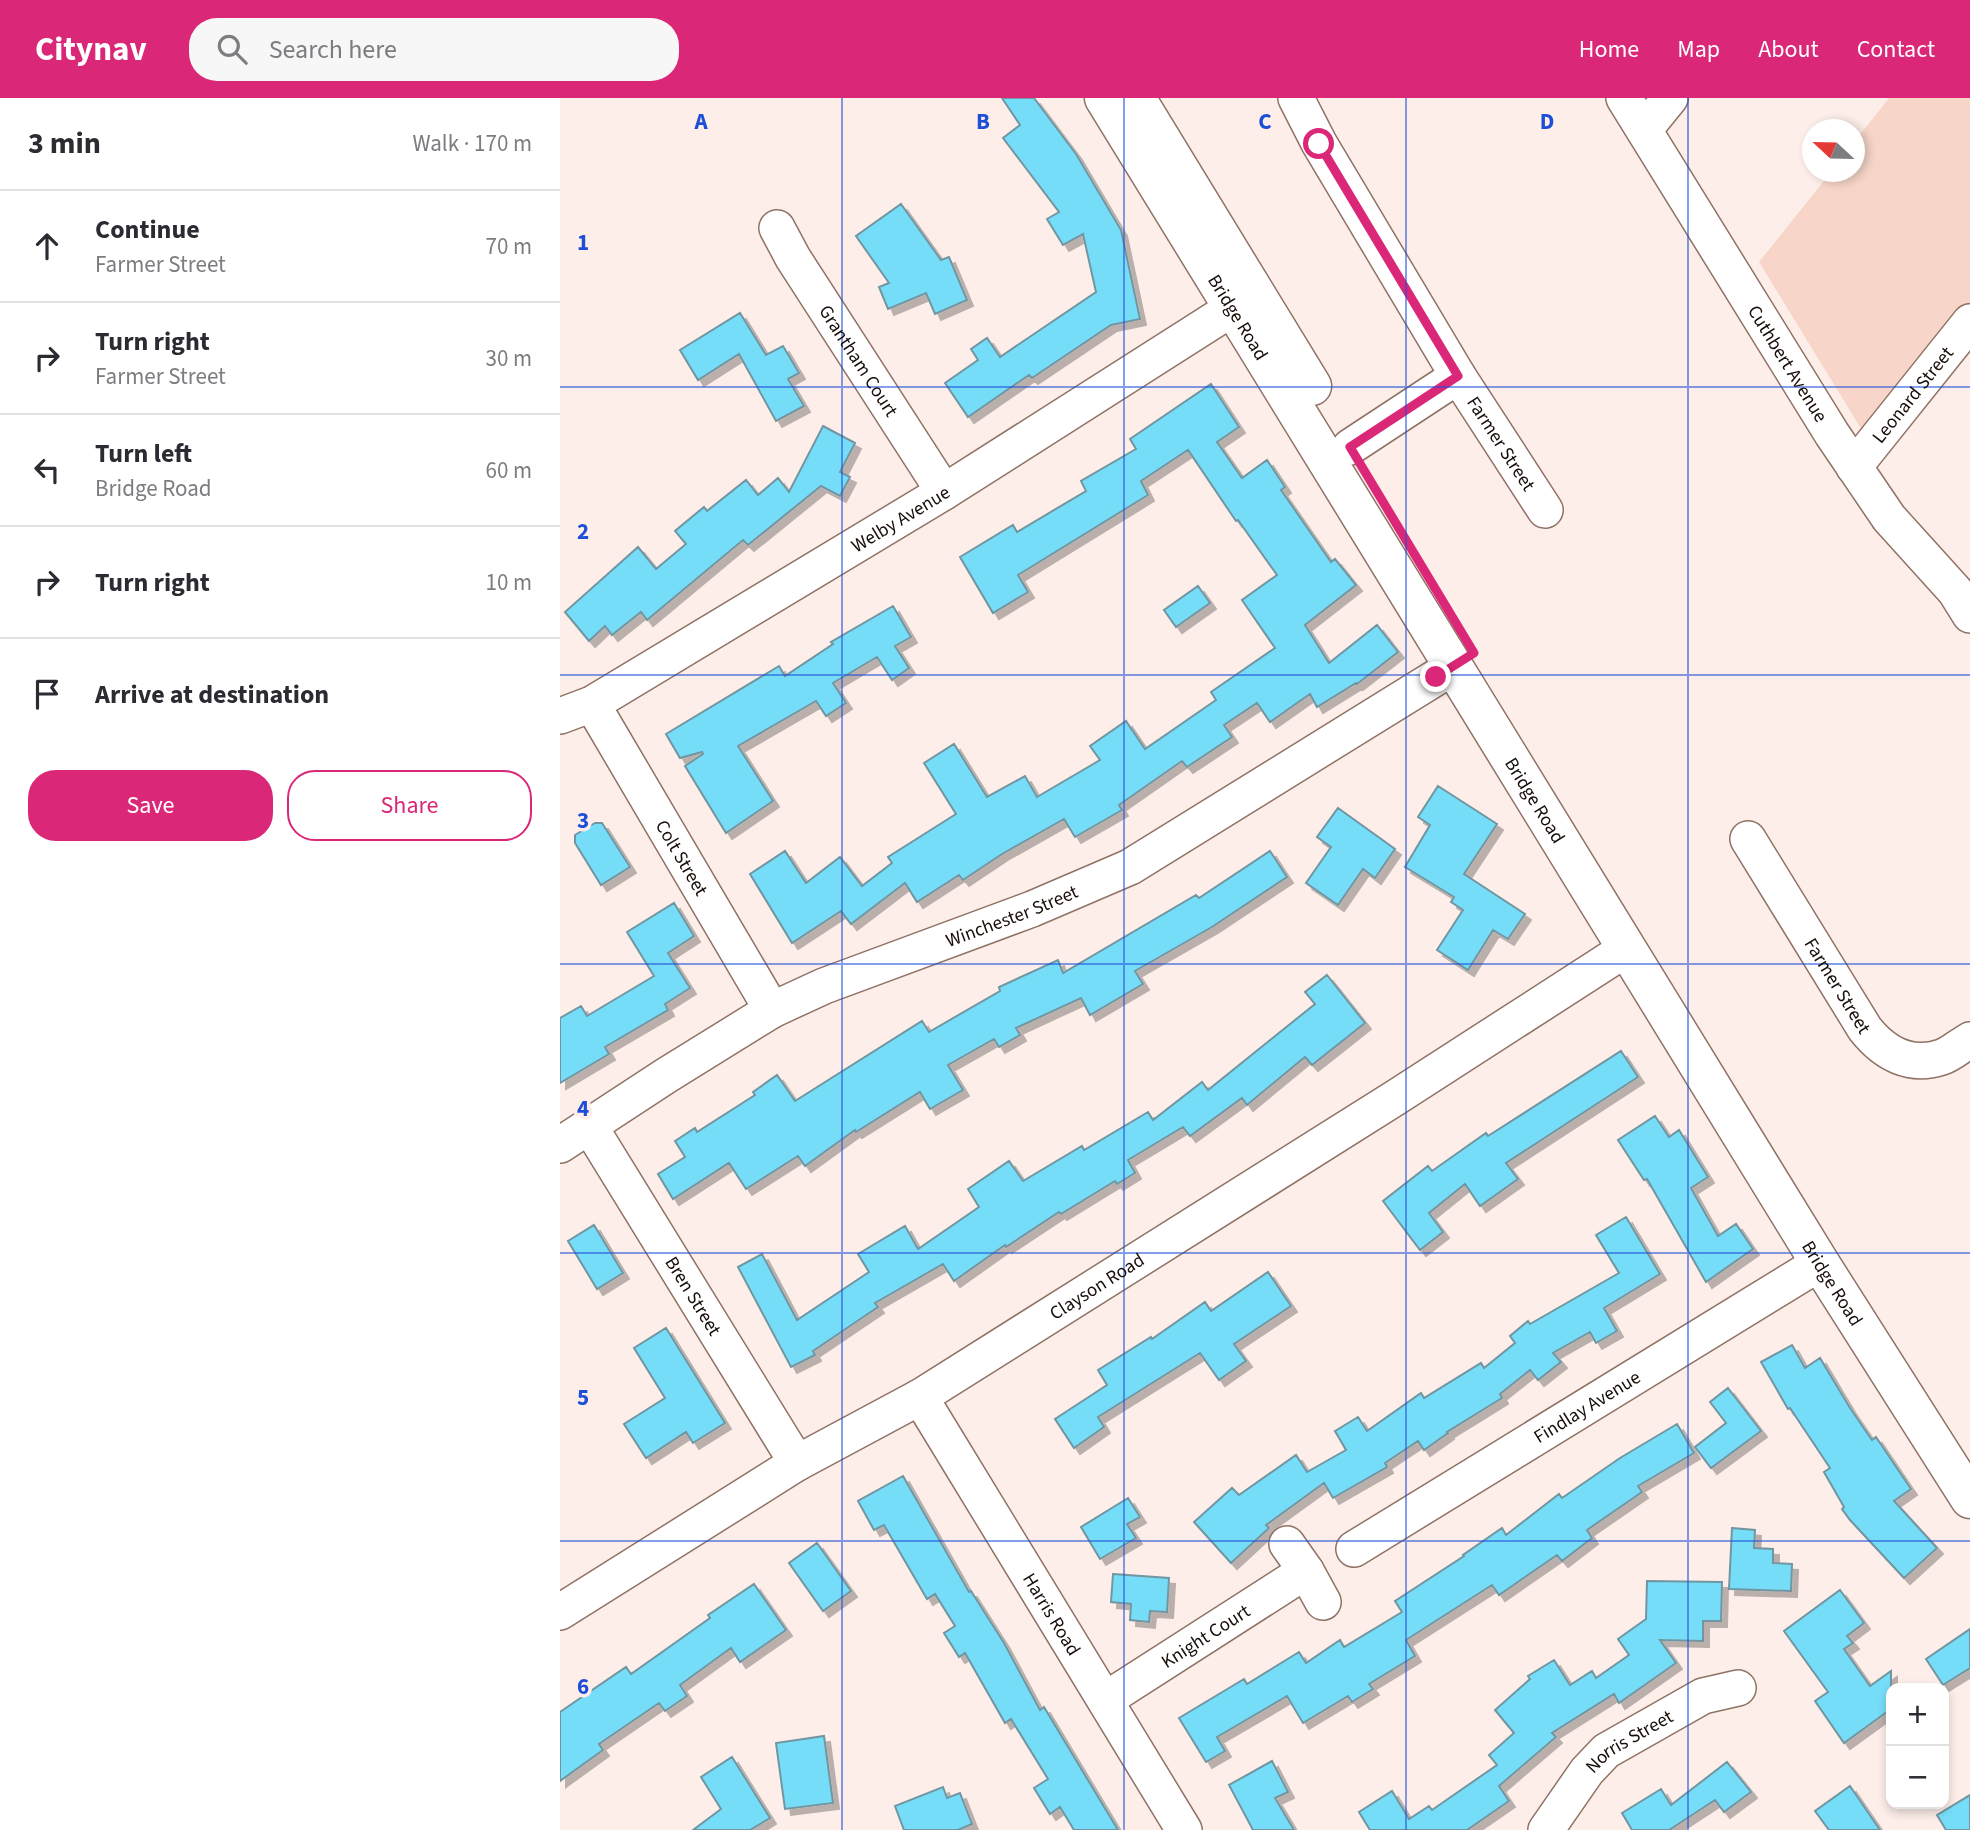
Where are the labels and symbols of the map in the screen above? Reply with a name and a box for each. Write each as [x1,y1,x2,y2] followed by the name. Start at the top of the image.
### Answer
[693,105,708,138] text: A
[976,105,990,138] text: B
[1258,105,1272,138] text: C
[1540,105,1554,138] text: D
[1802,119,1865,182] north arrow
[1303,128,1334,159] route start
[577,226,589,259] text: 1
[1201,270,1274,366] street label: Bridge Road
[812,300,904,423] street label: Grantham Court
[1740,300,1833,428] street label: Cuthbert Avenue
[1866,341,1961,449] street label: Leonard Street
[1460,391,1541,497] street label: Farmer Street
[847,479,956,560] street label: Welby Avenue
[577,515,589,548] text: 2
[1420,661,1451,692] route end
[1497,753,1571,849] street label: Bridge Road
[577,804,589,837] text: 3
[648,815,714,902] street label: Colt Street
[942,879,1083,955] street label: Winchester Street
[1797,933,1877,1040] street label: Farmer Street
[577,1092,589,1125] text: 4
[1794,1236,1869,1332] street label: Bridge Road
[1045,1247,1150,1327] street label: Clayson Road
[658,1251,728,1342] street label: Bren Street
[1529,1364,1646,1451] street label: Findlay Avenue
[577,1381,589,1414] text: 5
[1015,1568,1087,1661] street label: Harris Road
[1156,1598,1256,1676] street label: Knight Court
[577,1670,589,1703] text: 6
[1580,1704,1679,1780] street label: Norris Street

